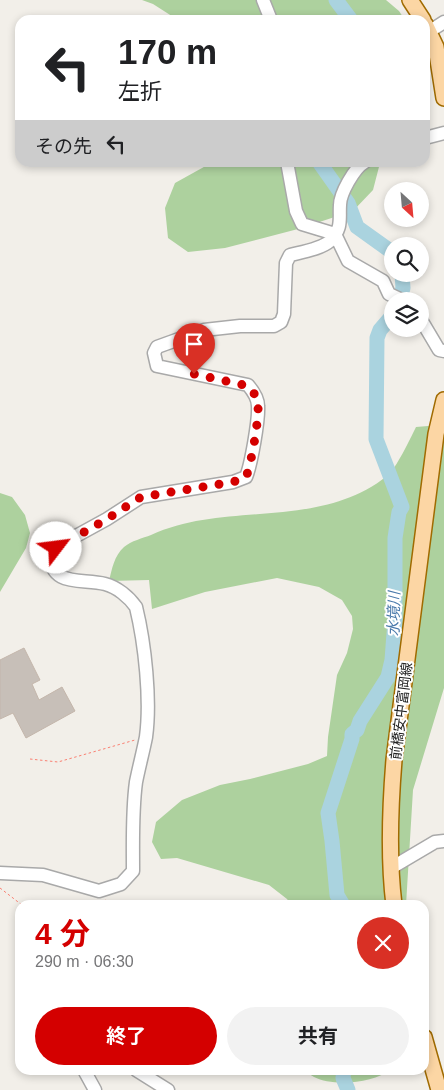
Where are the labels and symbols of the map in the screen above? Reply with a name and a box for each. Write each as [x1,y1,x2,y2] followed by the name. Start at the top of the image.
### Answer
[384,182,429,228] north arrow
[173,323,215,374] pin
[29,521,81,573] position arrow
[385,589,402,637] water label: 水境川
[387,661,415,761] street label: 前橋安中富岡線

